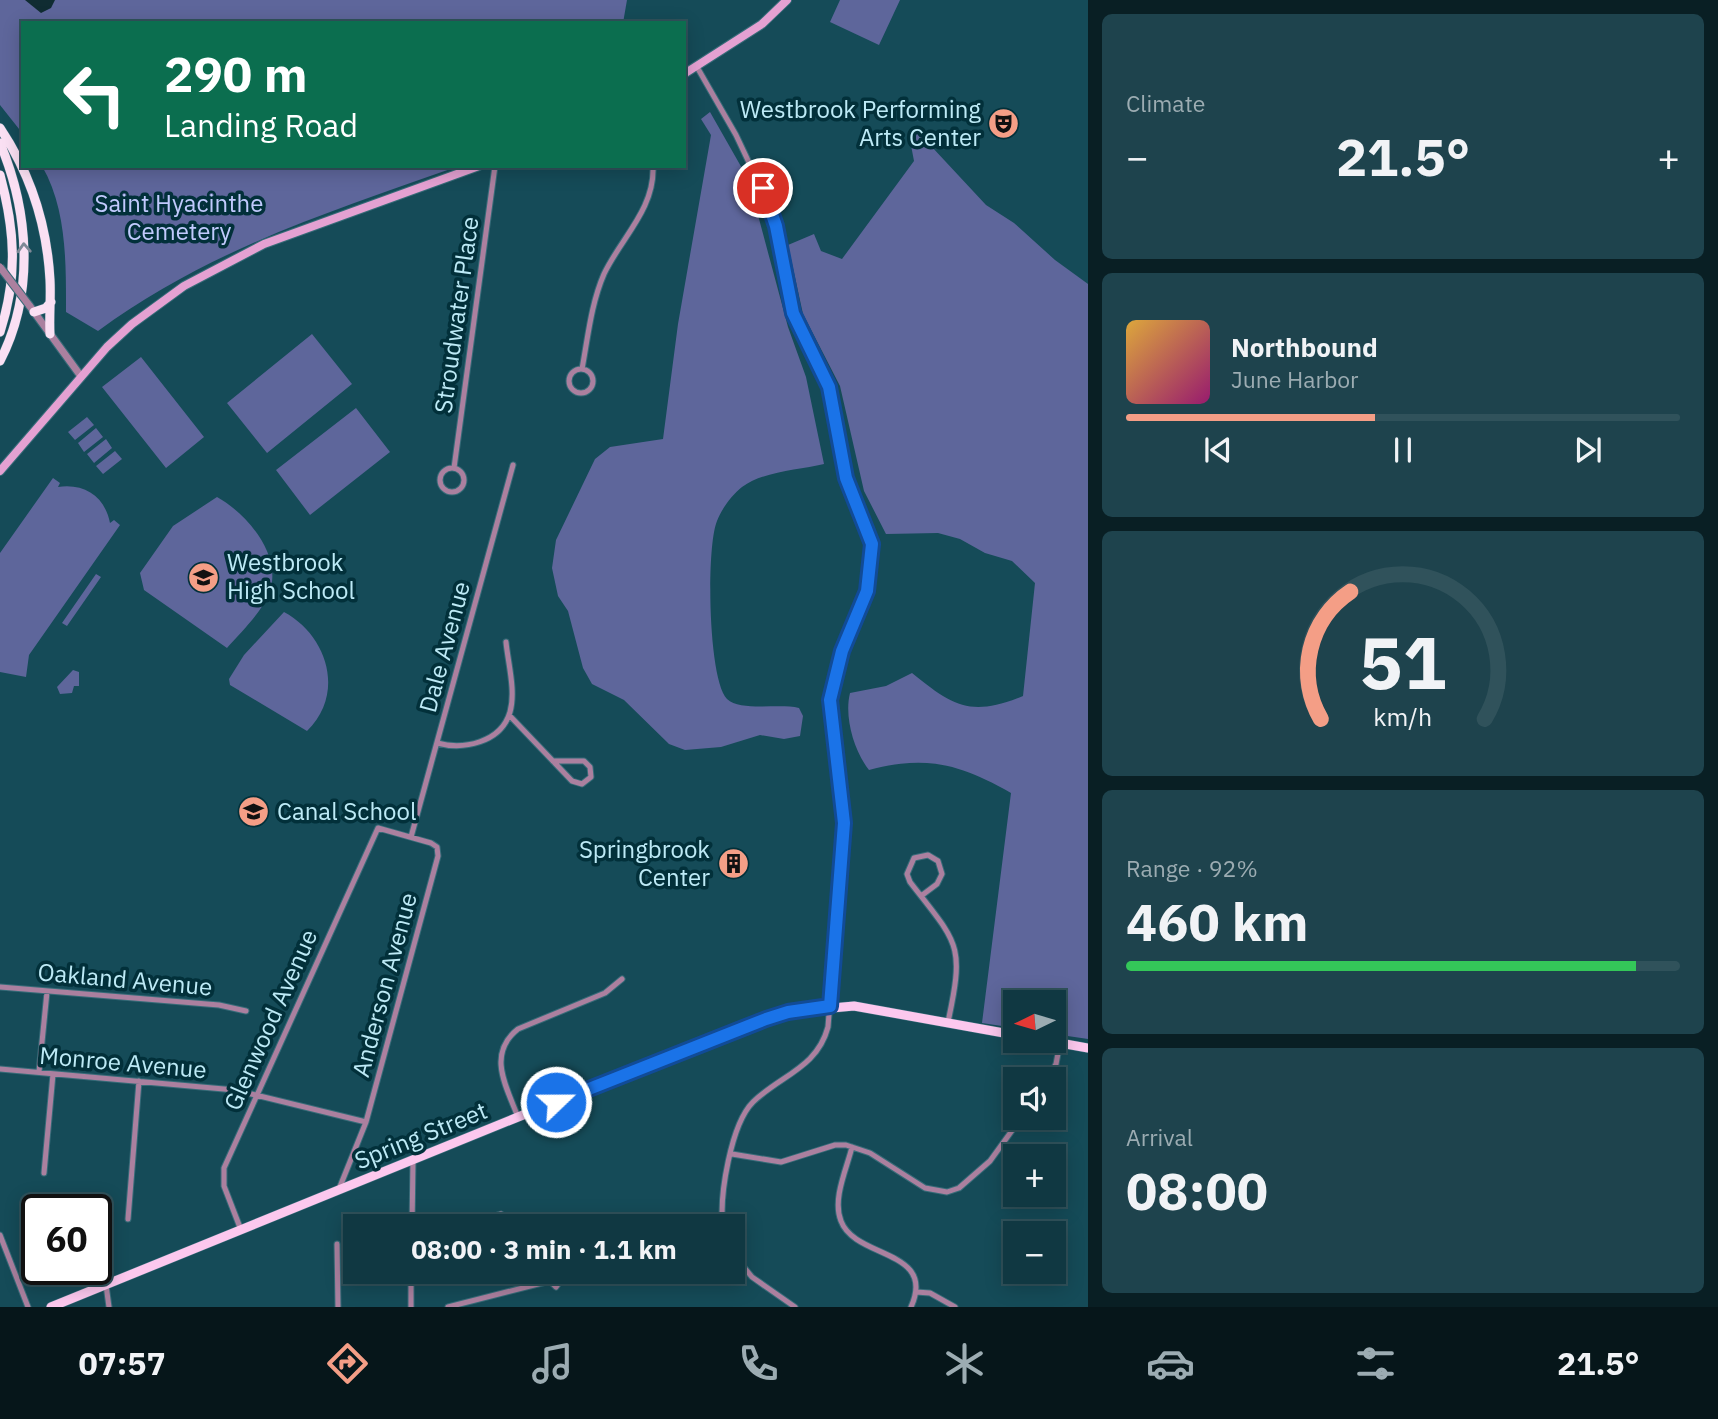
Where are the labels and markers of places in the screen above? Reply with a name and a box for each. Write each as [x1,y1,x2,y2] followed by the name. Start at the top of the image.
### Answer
[740,93,981,153] place label: Westbrook Performing Arts Center
[987,107,1021,141] theatre icon: Westbrook Performing Arts Center
[733,158,793,218] pin
[227,546,355,606] place label: Westbrook High School
[187,560,221,594] school or university icon: Westbrook High School
[237,795,271,829] school or university icon: Canal School
[277,795,416,827] place label: Canal School
[579,833,710,893] place label: Springbrook Center
[716,847,750,881] building icon: Springbrook Center

